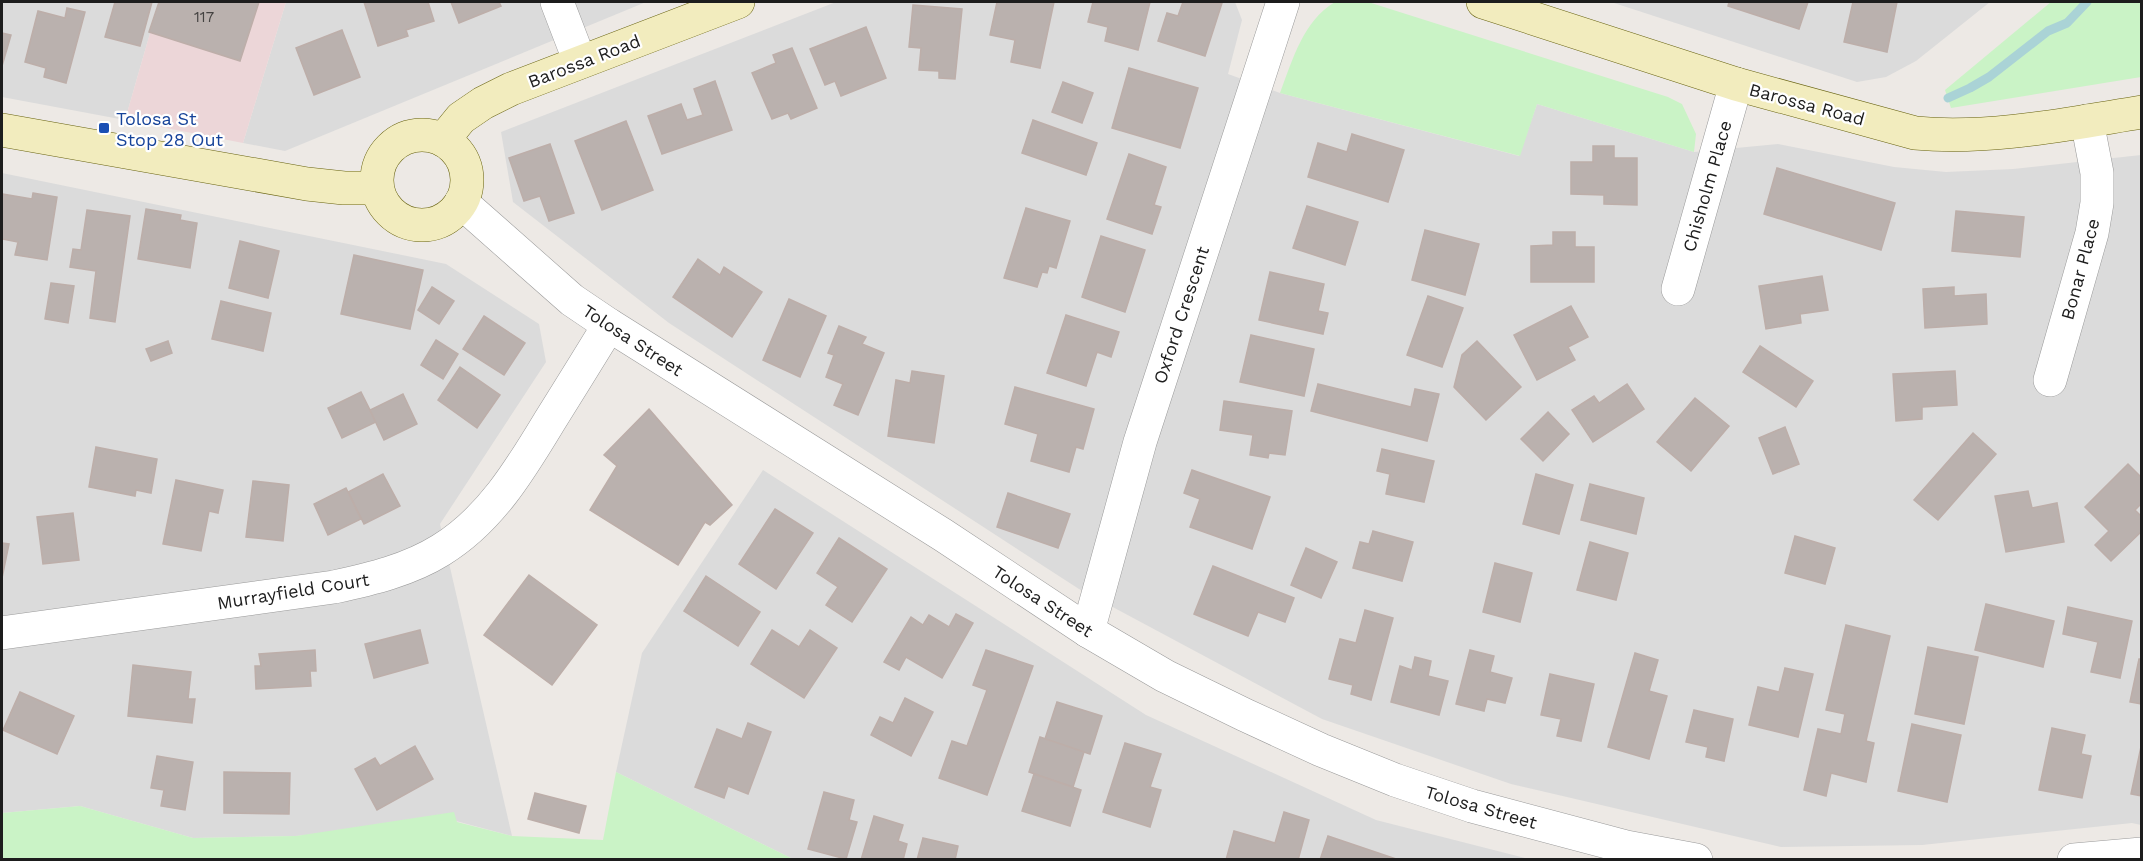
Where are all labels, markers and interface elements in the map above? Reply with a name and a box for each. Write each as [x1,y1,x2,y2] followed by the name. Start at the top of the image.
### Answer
[194,8,214,26] house number: 117
[525,30,643,92] street label: Barossa Road
[1747,79,1867,129] street label: Barossa Road
[116,108,224,150] place label: Tolosa St Stop 28 Out
[1678,118,1736,254] street label: Chisholm Place
[97,121,111,135] marker: Tolosa St Stop 28 Out
[2056,216,2104,322] street label: Bonar Place
[1149,243,1213,386] street label: Oxford Crescent
[579,300,688,381] street label: Tolosa Street
[989,561,1098,642] street label: Tolosa Street
[216,569,371,613] street label: Murrayfield Court
[1423,781,1540,833] street label: Tolosa Street

